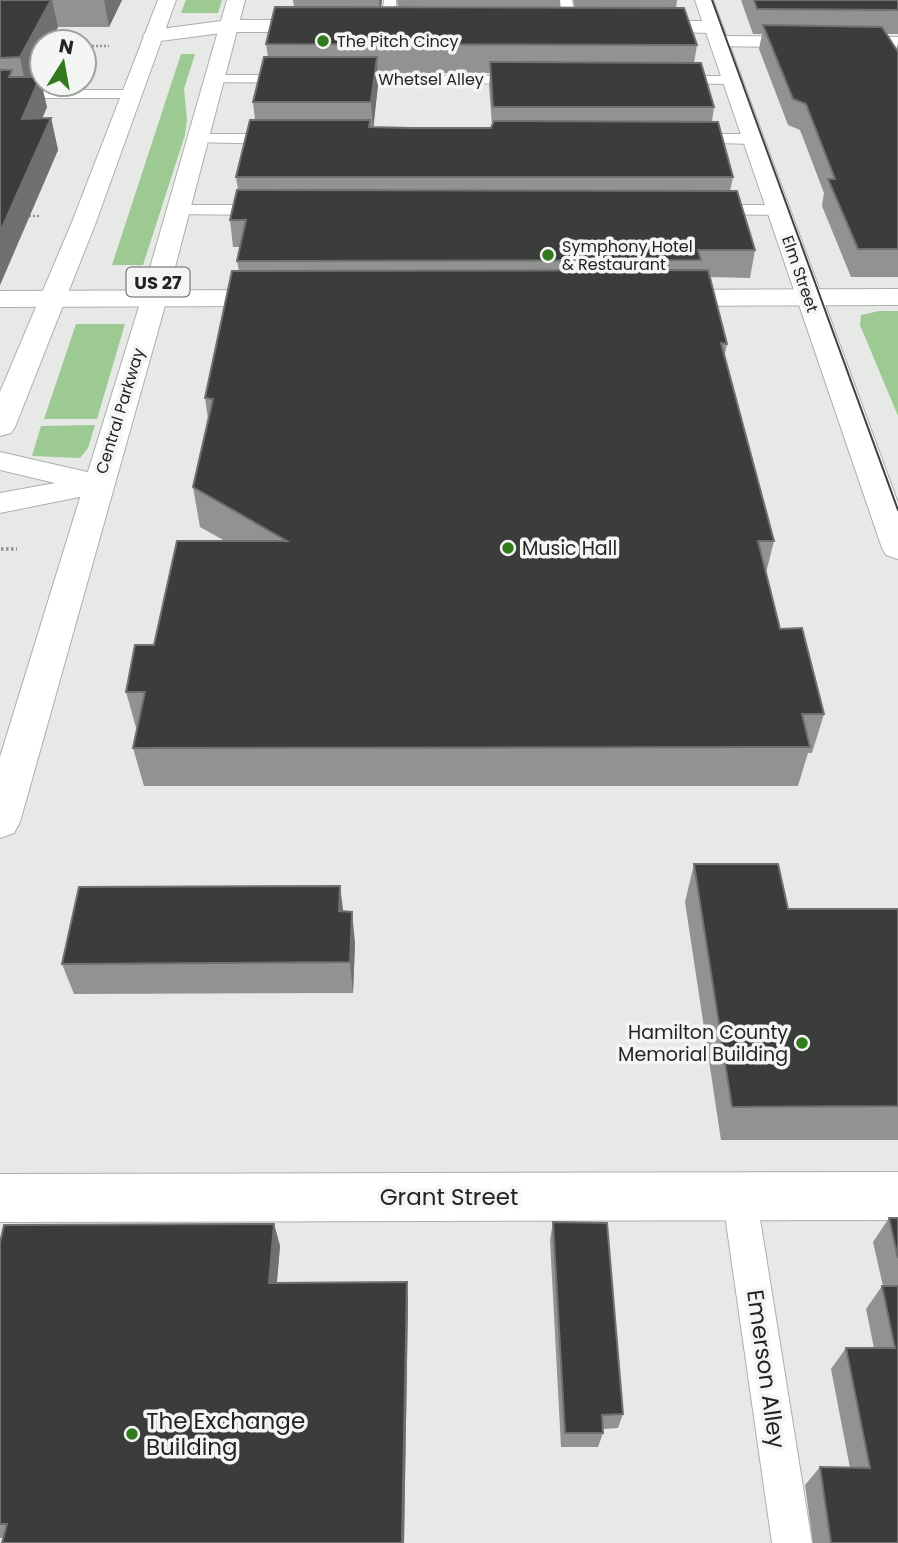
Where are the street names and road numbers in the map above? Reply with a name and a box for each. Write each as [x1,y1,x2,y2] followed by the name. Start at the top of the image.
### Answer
[378,68,484,91] street label: Whetsel Alley
[776,233,824,316] street label: Elm Street
[127,268,190,296] road number: US 27
[90,345,150,477] street label: Central Parkway
[380,1181,518,1213] street label: Grant Street
[739,1288,793,1450] street label: Emerson Alley

